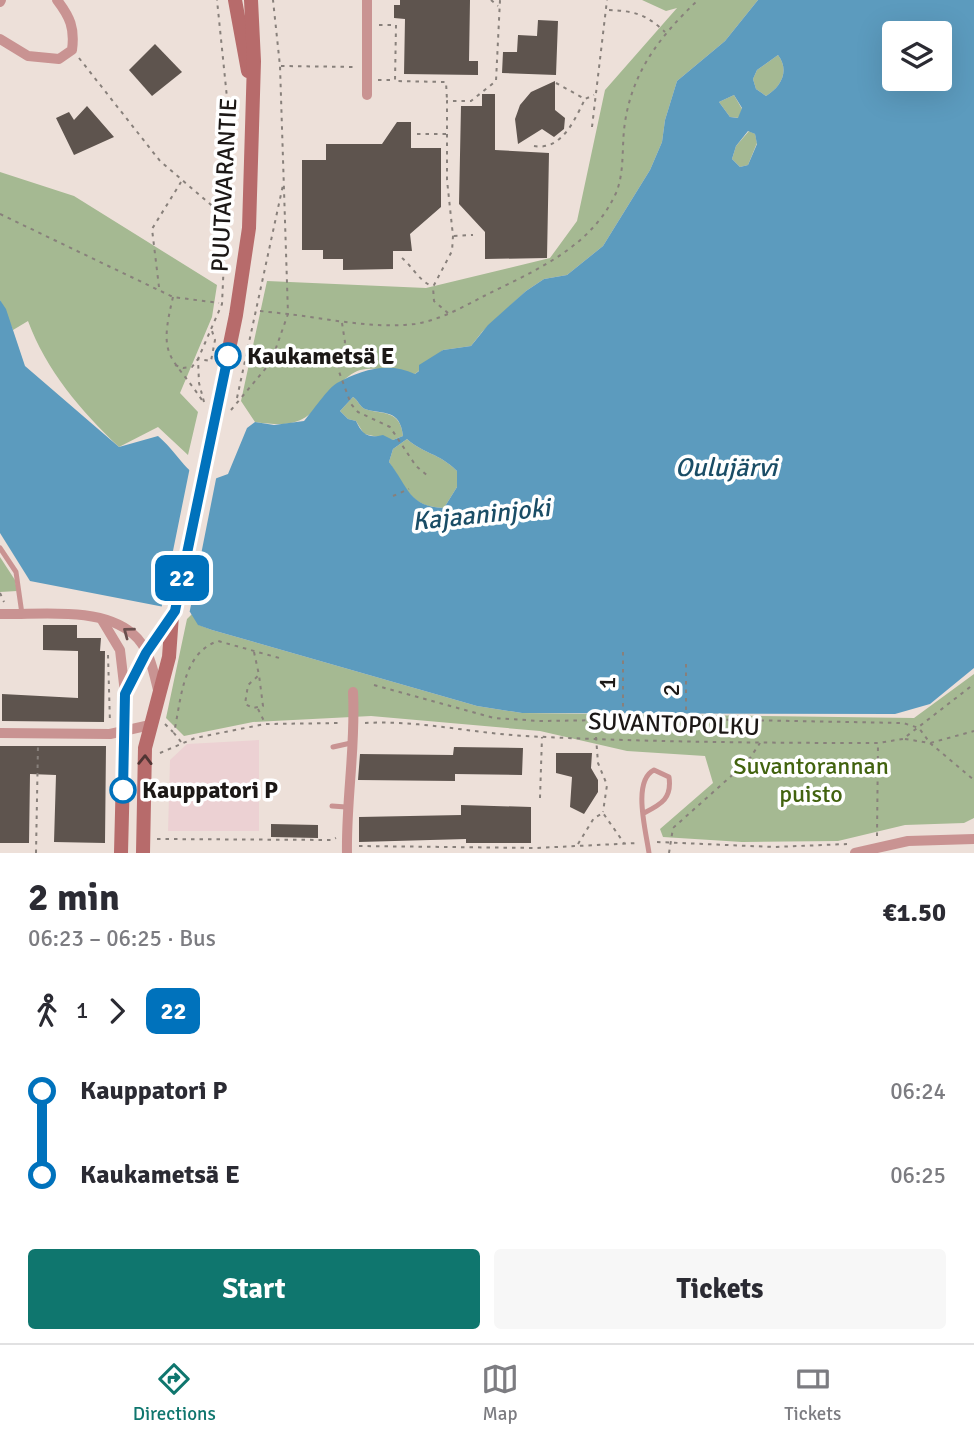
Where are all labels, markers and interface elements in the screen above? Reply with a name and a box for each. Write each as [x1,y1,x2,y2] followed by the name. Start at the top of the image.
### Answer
[882,21,952,91] map controls
[882,21,952,91] button: layers
[204,97,244,273] street label: PUUTAVARANTIE
[247,341,395,371] place label: Kaukametsä E
[215,343,241,369] marker: Kaukametsä E
[675,452,779,484] water label: Oulujärvi
[411,492,555,538] water label: Kajaaninjoki
[150,555,214,601] line badge: 22
[169,563,195,593] text: 22
[123,627,135,640] one-way arrow
[592,676,622,690] street label: 1
[656,684,686,696] street label: 2
[588,706,760,742] street label: SUVANTOPOLKU
[733,751,889,809] park label: Suvantorannan puisto
[137,755,153,765] one-way arrow
[142,775,278,805] place label: Kauppatori P
[110,777,136,803] marker: Kauppatori P
[28,874,120,921] text: 2 min
[882,897,946,929] text: €1.50
[28,924,216,953] text: 06:23 – 06:25 · Bus
[28,992,66,1030] icon: walk
[98,992,136,1030] icon: forward
[76,996,88,1025] text: 1
[160,996,186,1026] text: 22
[80,1075,228,1107] text: Kauppatori P
[890,1077,946,1106] text: 06:24
[80,1159,240,1191] text: Kaukametsä E
[890,1161,946,1190] text: 06:25
[28,1249,480,1329] button: Start
[494,1249,946,1329] button: Tickets
[133,1360,216,1426] tab: Directions
[481,1360,519,1426] tab: Map
[784,1360,841,1426] tab: Tickets

